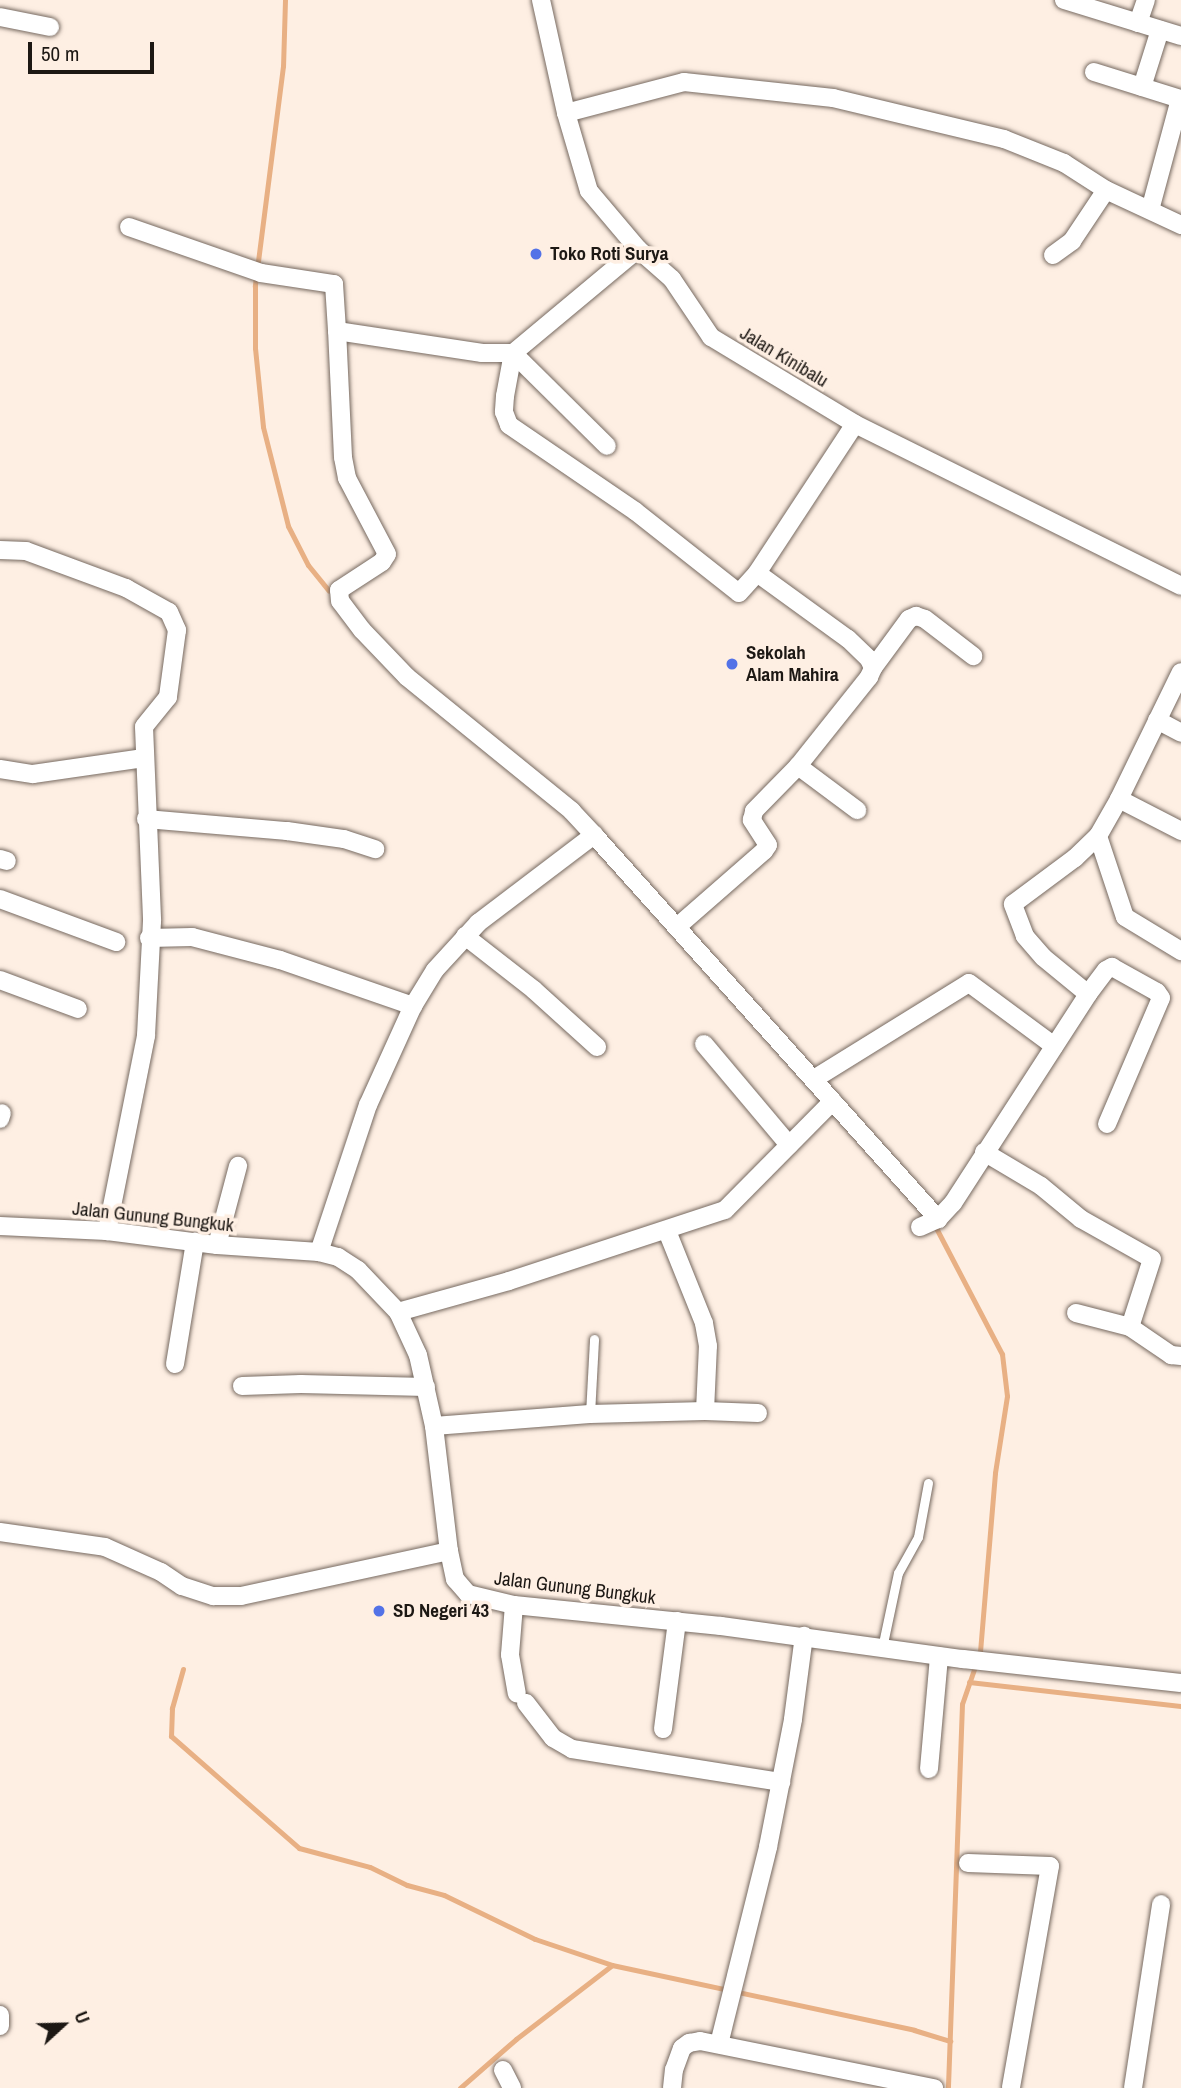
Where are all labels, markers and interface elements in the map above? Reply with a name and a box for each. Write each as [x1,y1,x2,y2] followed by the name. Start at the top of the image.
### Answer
[32,28,158,72] scale bar
[41,39,79,68] text: 50 m
[550,243,668,265] place label: Toko Roti Surya
[528,246,544,262] marker: Toko Roti Surya
[736,322,832,392] street label: Jalan Kinibalu
[746,642,839,686] place label: Sekolah Alam Mahira
[724,656,740,672] marker: Sekolah Alam Mahira
[71,1197,235,1237] street label: Jalan Gunung Bungkuk
[493,1567,657,1609] street label: Jalan Gunung Bungkuk
[393,1600,489,1622] place label: SD Negeri 43
[371,1603,387,1619] marker: SD Negeri 43
[28,1990,98,2060] north arrow
[68,2007,97,2027] text: U

